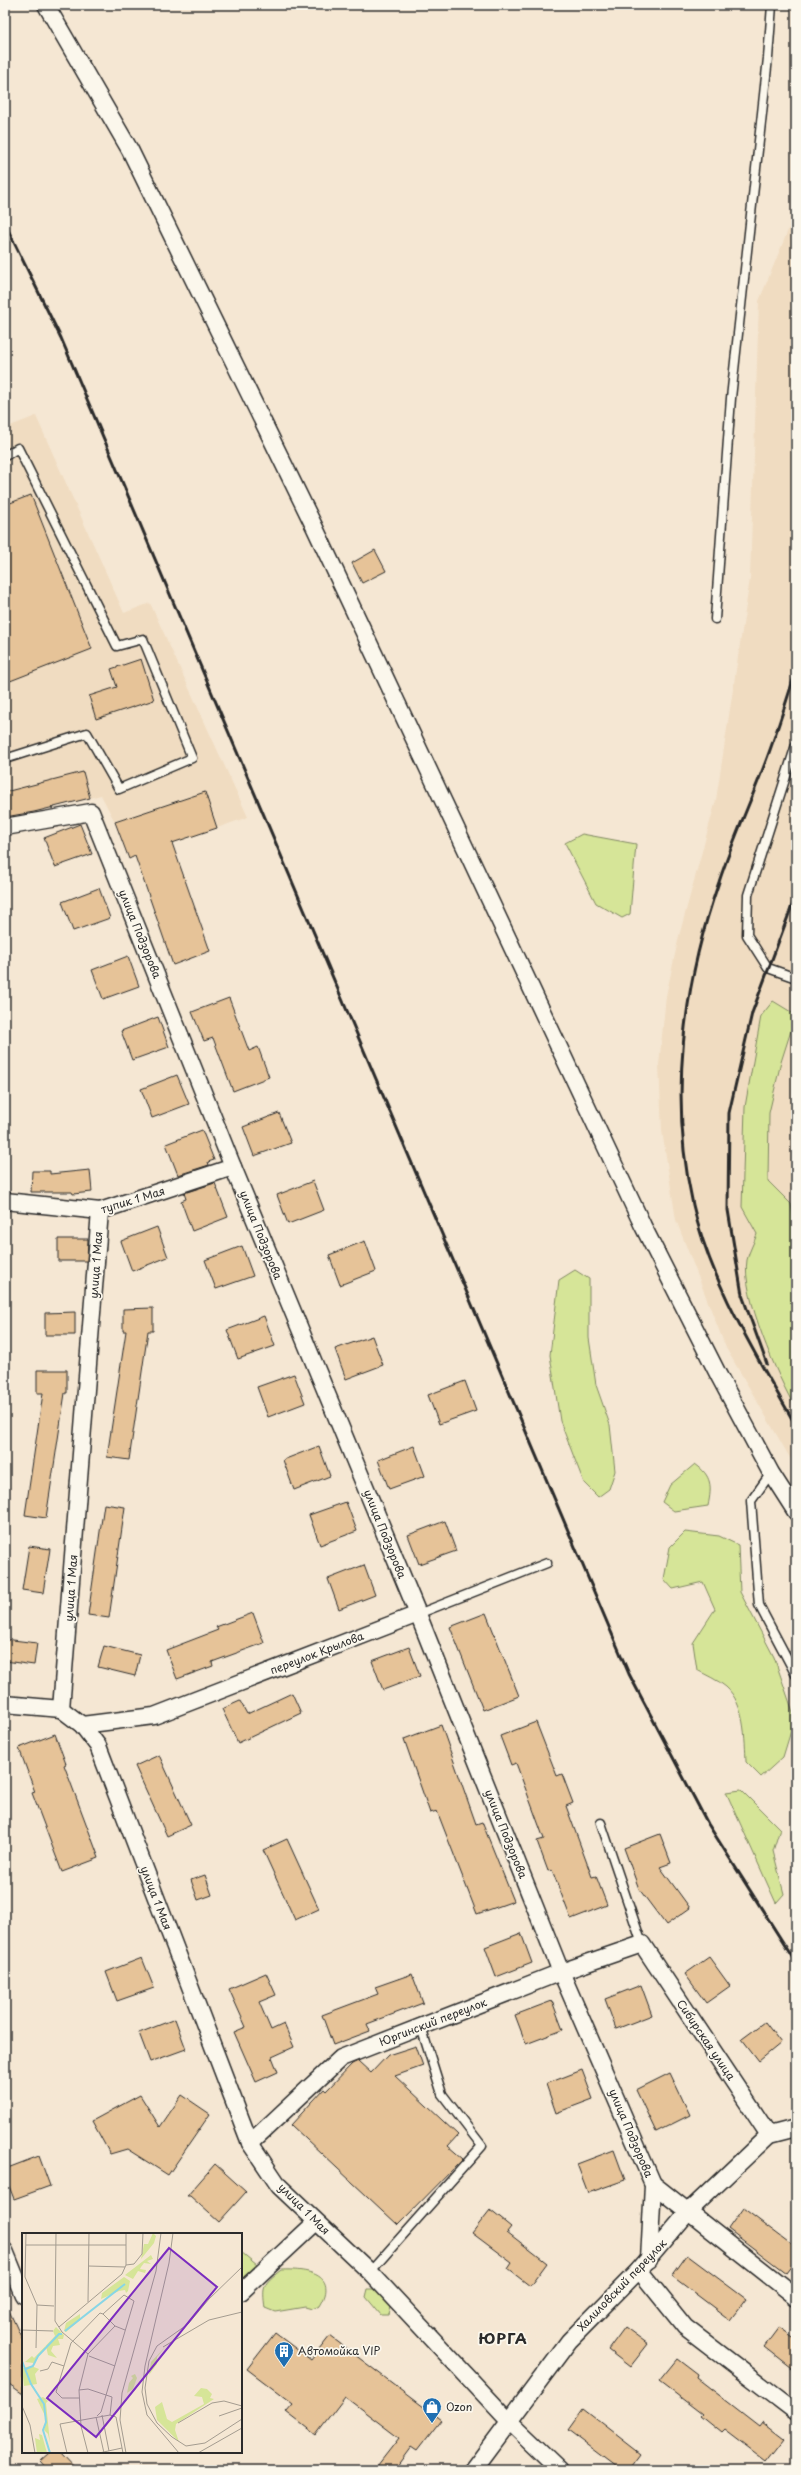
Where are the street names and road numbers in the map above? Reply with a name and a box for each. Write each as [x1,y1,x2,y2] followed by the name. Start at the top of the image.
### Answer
[115,887,166,981] street label: улица Подзорова
[99,1182,167,1217] street label: тупик 1 Мая
[236,1188,287,1282] street label: улица Подзорова
[85,1231,106,1299] street label: улица 1 Мая
[360,1487,411,1581] street label: улица Подзорова
[60,1554,81,1622] street label: улица 1 Мая
[267,1627,366,1678] street label: переулок Крылова
[481,1787,532,1881] street label: улица Подзорова
[136,1863,176,1932] street label: улица 1 Мая
[377,1993,490,2050] street label: Юргинский переулок
[673,1996,740,2084] street label: Сибирская улица
[605,2086,658,2180] street label: улица Подзорова
[275,2179,334,2238] street label: улица 1 Мая
[573,2235,670,2334] street label: Халиловский переулок

